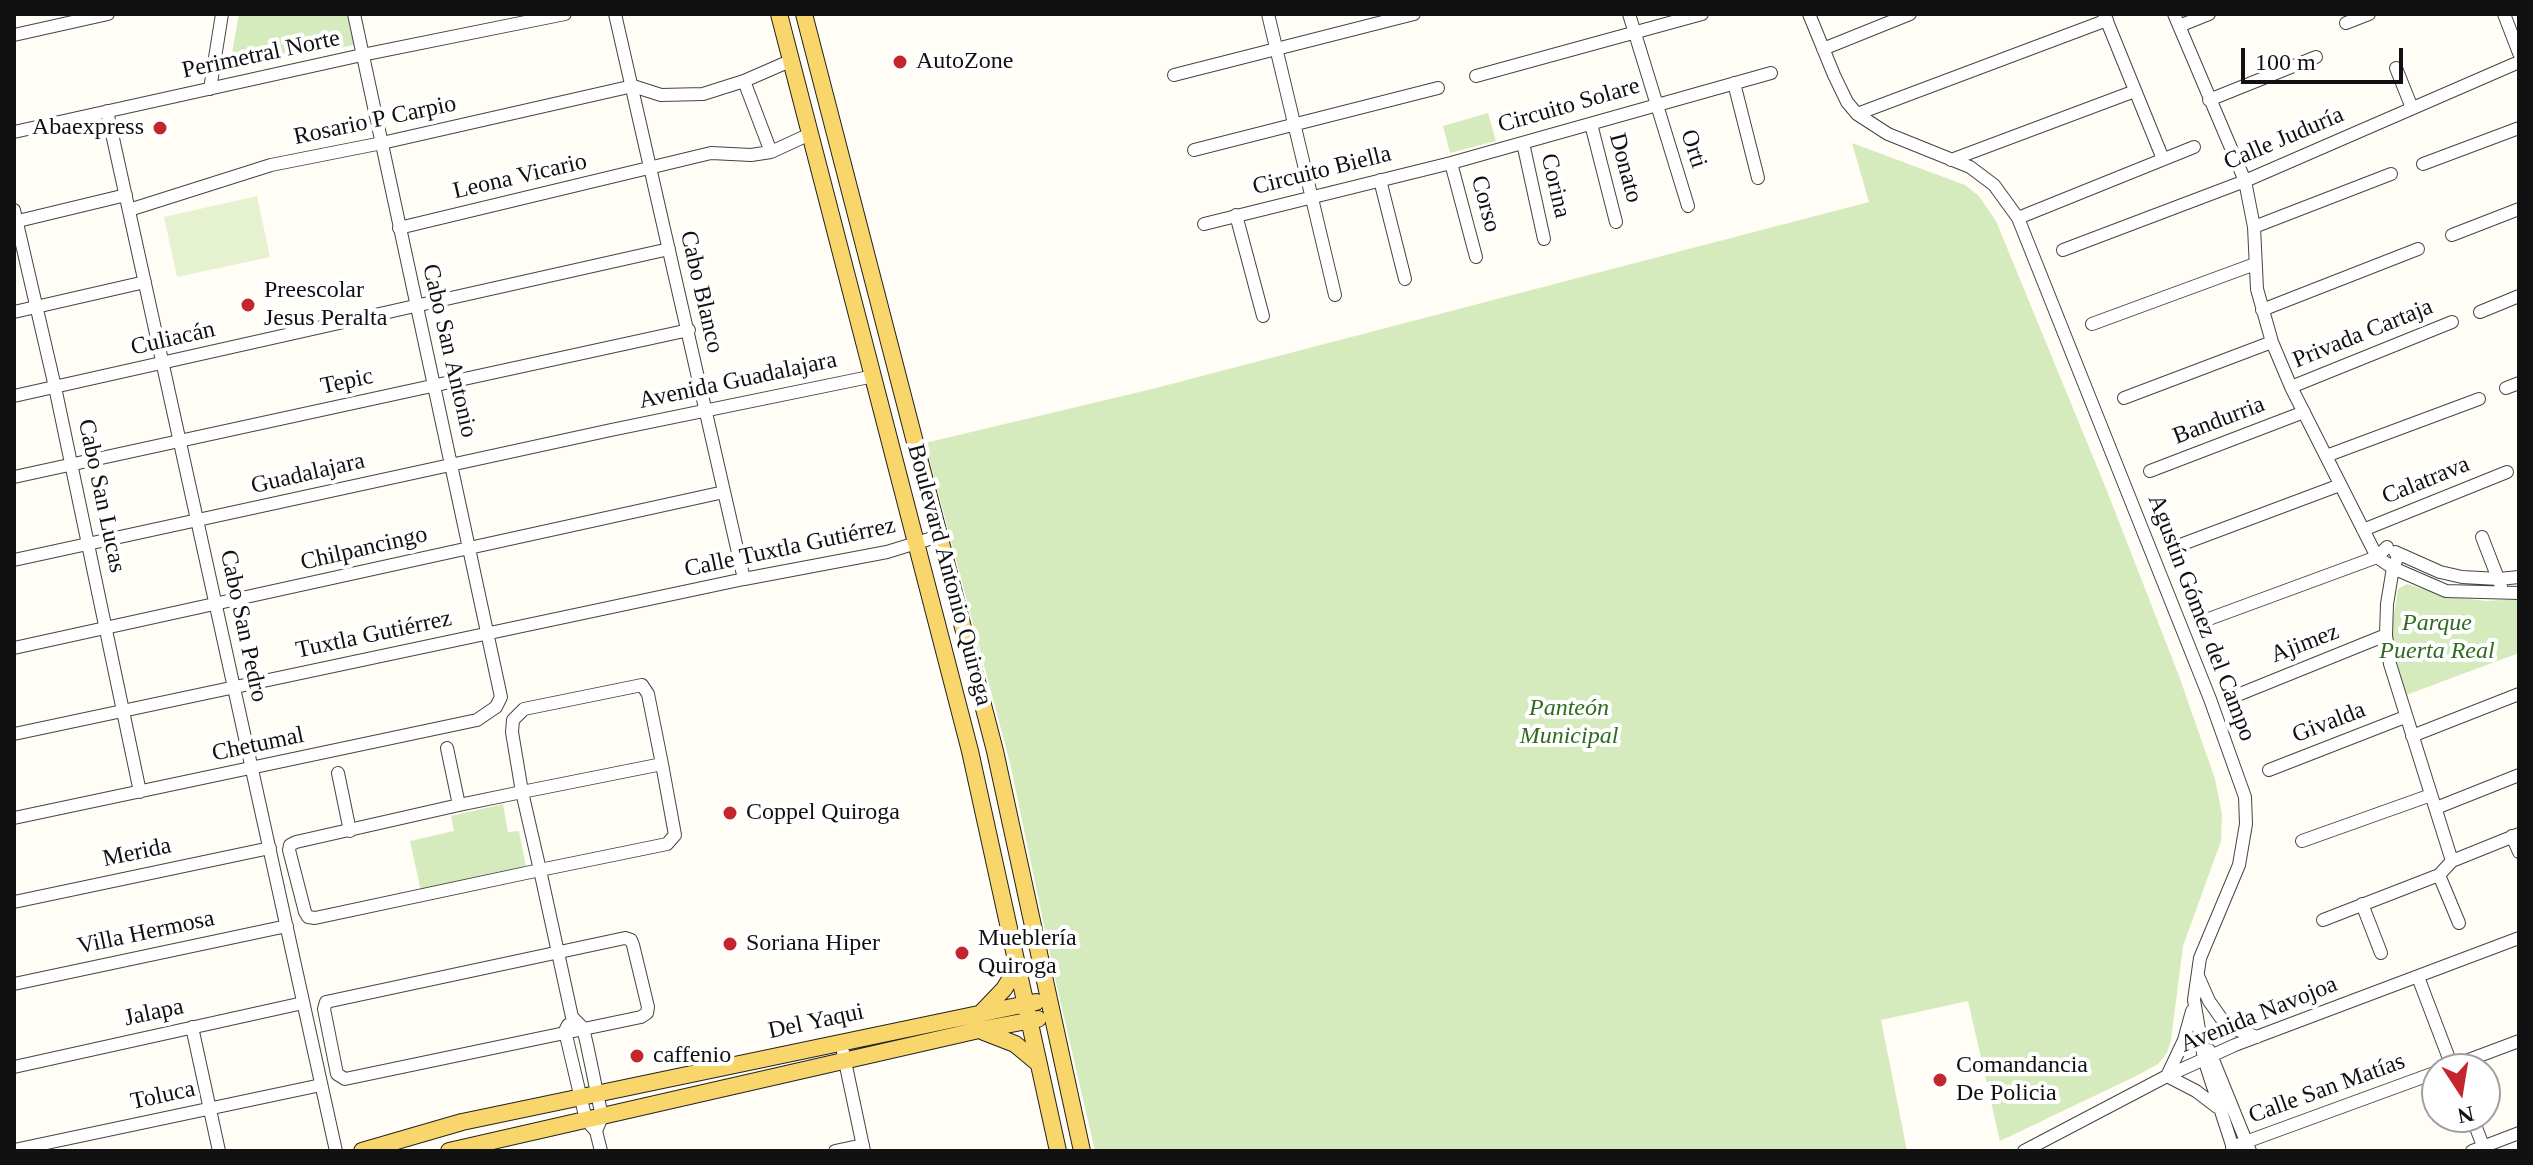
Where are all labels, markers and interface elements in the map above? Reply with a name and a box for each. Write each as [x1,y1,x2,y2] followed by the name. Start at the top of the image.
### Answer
[179,24,343,86] street label: Perimetral Norte
[2245,32,2407,82] scale bar
[916,48,1013,76] place label: AutoZone
[2255,49,2316,75] text: 100 m
[891,53,909,71] marker: AutoZone
[1495,72,1643,140] street label: Circuito Solare
[291,90,459,152] street label: Rosario P Carpio
[2220,101,2348,177] street label: Calle Juduría
[32,114,144,142] place label: Abaexpress
[151,119,169,137] marker: Abaexpress
[1673,126,1713,172] street label: Orti
[1602,130,1648,206] street label: Donato
[1250,140,1394,202] street label: Circuito Biella
[450,148,590,206] street label: Leona Vicario
[1534,151,1576,221] street label: Corina
[1464,173,1506,235] street label: Corso
[673,228,729,356] street label: Cabo Blanco
[415,261,483,441] street label: Cabo San Antonio
[264,277,387,333] place label: Preescolar Jesus Peralta
[2289,293,2437,375] street label: Privada Cartaja
[239,296,257,314] marker: Preescolar Jesus Peralta
[128,315,218,363] street label: Culiacán
[636,346,840,416] street label: Avenida Guadalajara
[318,362,376,402] street label: Tepic
[2169,390,2269,452] street label: Bandurria
[71,417,131,575] street label: Cabo San Lucas
[900,441,998,709] street label: Boulevard Antonio Quiroga
[248,447,368,501] street label: Guadalajara
[2378,450,2474,512] street label: Calatrava
[2141,491,2261,745] street label: Agustín Gómez del Campo
[682,512,898,584] street label: Calle Tuxtla Gutiérrez
[298,520,430,578] street label: Chilpancingo
[213,547,273,705] street label: Cabo San Pedro
[294,604,454,666] street label: Tuxtla Gutiérrez
[2379,610,2495,666] park label: Parque Puerta Real
[2267,618,2343,670] street label: Ajimez
[1520,695,1618,751] park label: Panteón Municipal
[2288,696,2370,750] street label: Givalda
[209,721,307,769] street label: Chetumal
[746,799,900,827] place label: Coppel Quiroga
[721,804,739,822] marker: Coppel Quiroga
[100,832,174,874] street label: Merida
[75,904,217,962] street label: Villa Hermosa
[978,925,1077,981] place label: Mueblería Quiroga
[746,930,880,958] place label: Soriana Hiper
[721,935,739,953] marker: Soriana Hiper
[953,944,971,962] marker: Mueblería Quiroga
[2176,970,2342,1060] street label: Avenida Navojoa
[122,993,186,1033] street label: Jalapa
[766,998,866,1046] street label: Del Yaqui
[653,1042,731,1070] place label: caffenio
[628,1047,646,1065] marker: caffenio
[2245,1047,2409,1131] street label: Calle San Matías
[1956,1052,2088,1108] place label: Comandancia De Policia
[2421,1053,2501,1133] north arrow
[1931,1071,1949,1089] marker: Comandancia De Policia
[128,1075,198,1117] street label: Toluca
[2455,1101,2476,1129] text: N

